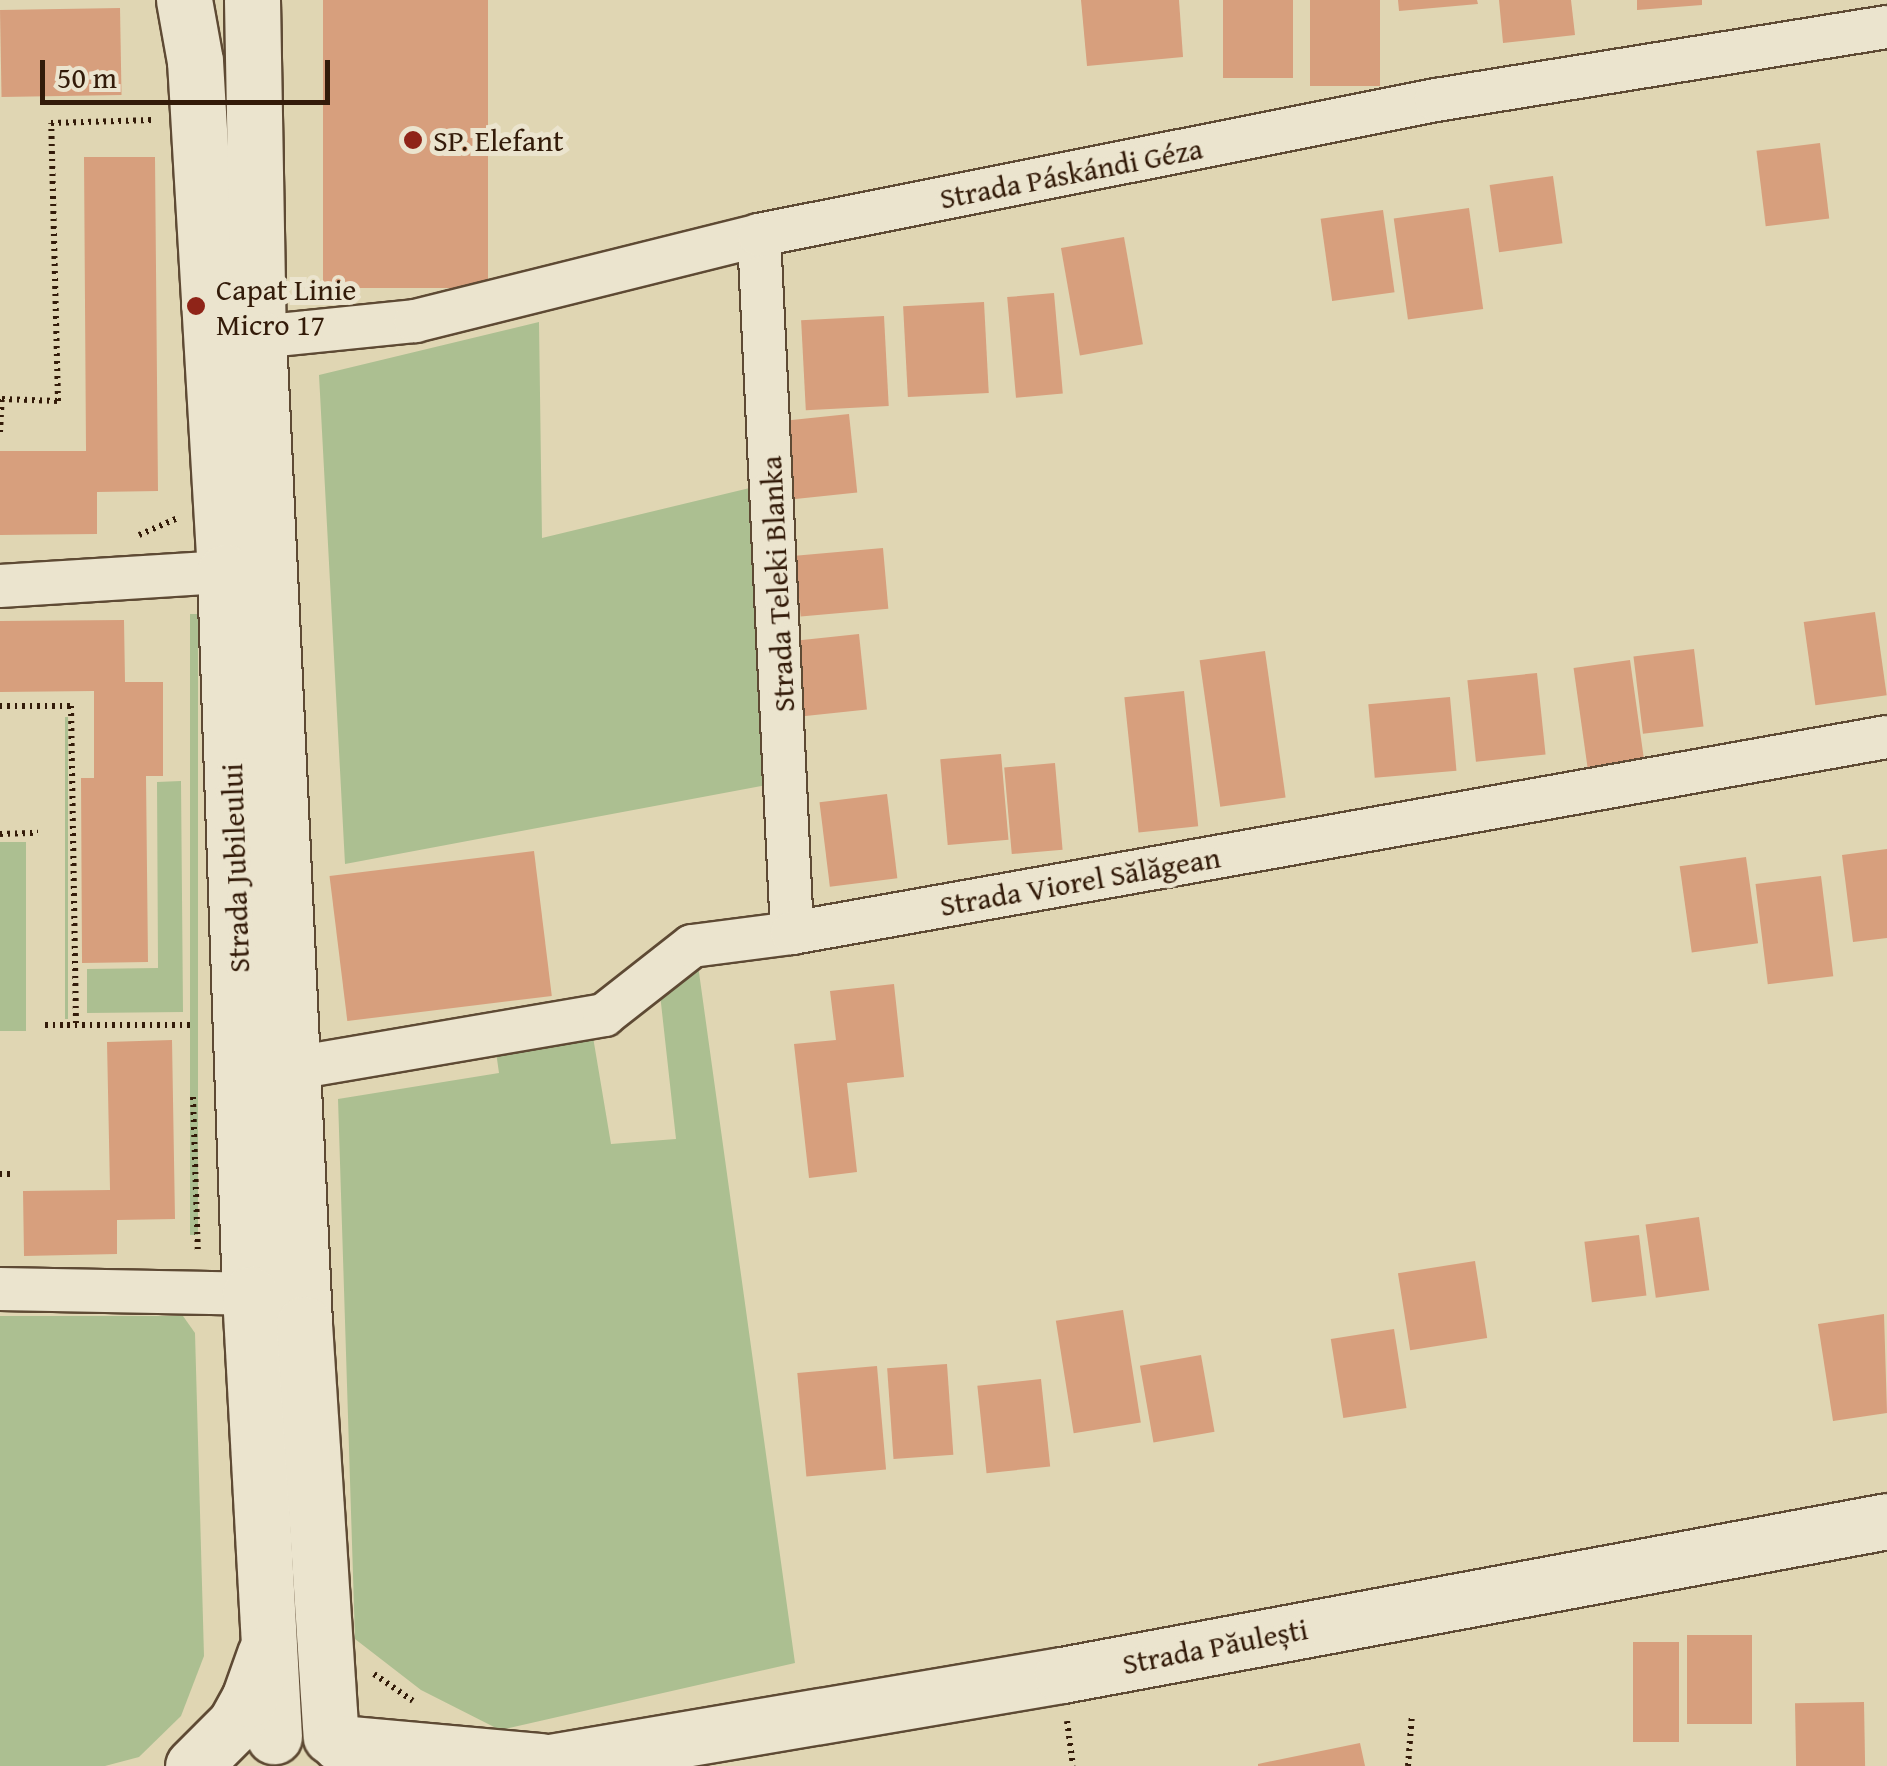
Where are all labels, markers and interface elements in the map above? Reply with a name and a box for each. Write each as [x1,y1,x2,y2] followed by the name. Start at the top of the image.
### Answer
[45,40,335,102] scale bar
[57,55,117,99] text: 50 m
[433,122,564,158] place label: SP. Elefant
[402,129,424,151] marker: SP. Elefant
[937,130,1205,216] street label: Strada Páskándi Géza
[216,271,356,342] place label: Capat Linie Micro 17
[185,295,207,317] marker: Capat Linie Micro 17
[752,455,802,713] street label: Strada Teleki Blanka
[213,763,257,973] street label: Strada Jubileului
[937,839,1223,923] street label: Strada Viorel Sălăgean
[1119,1610,1311,1682] street label: Strada Păulești

